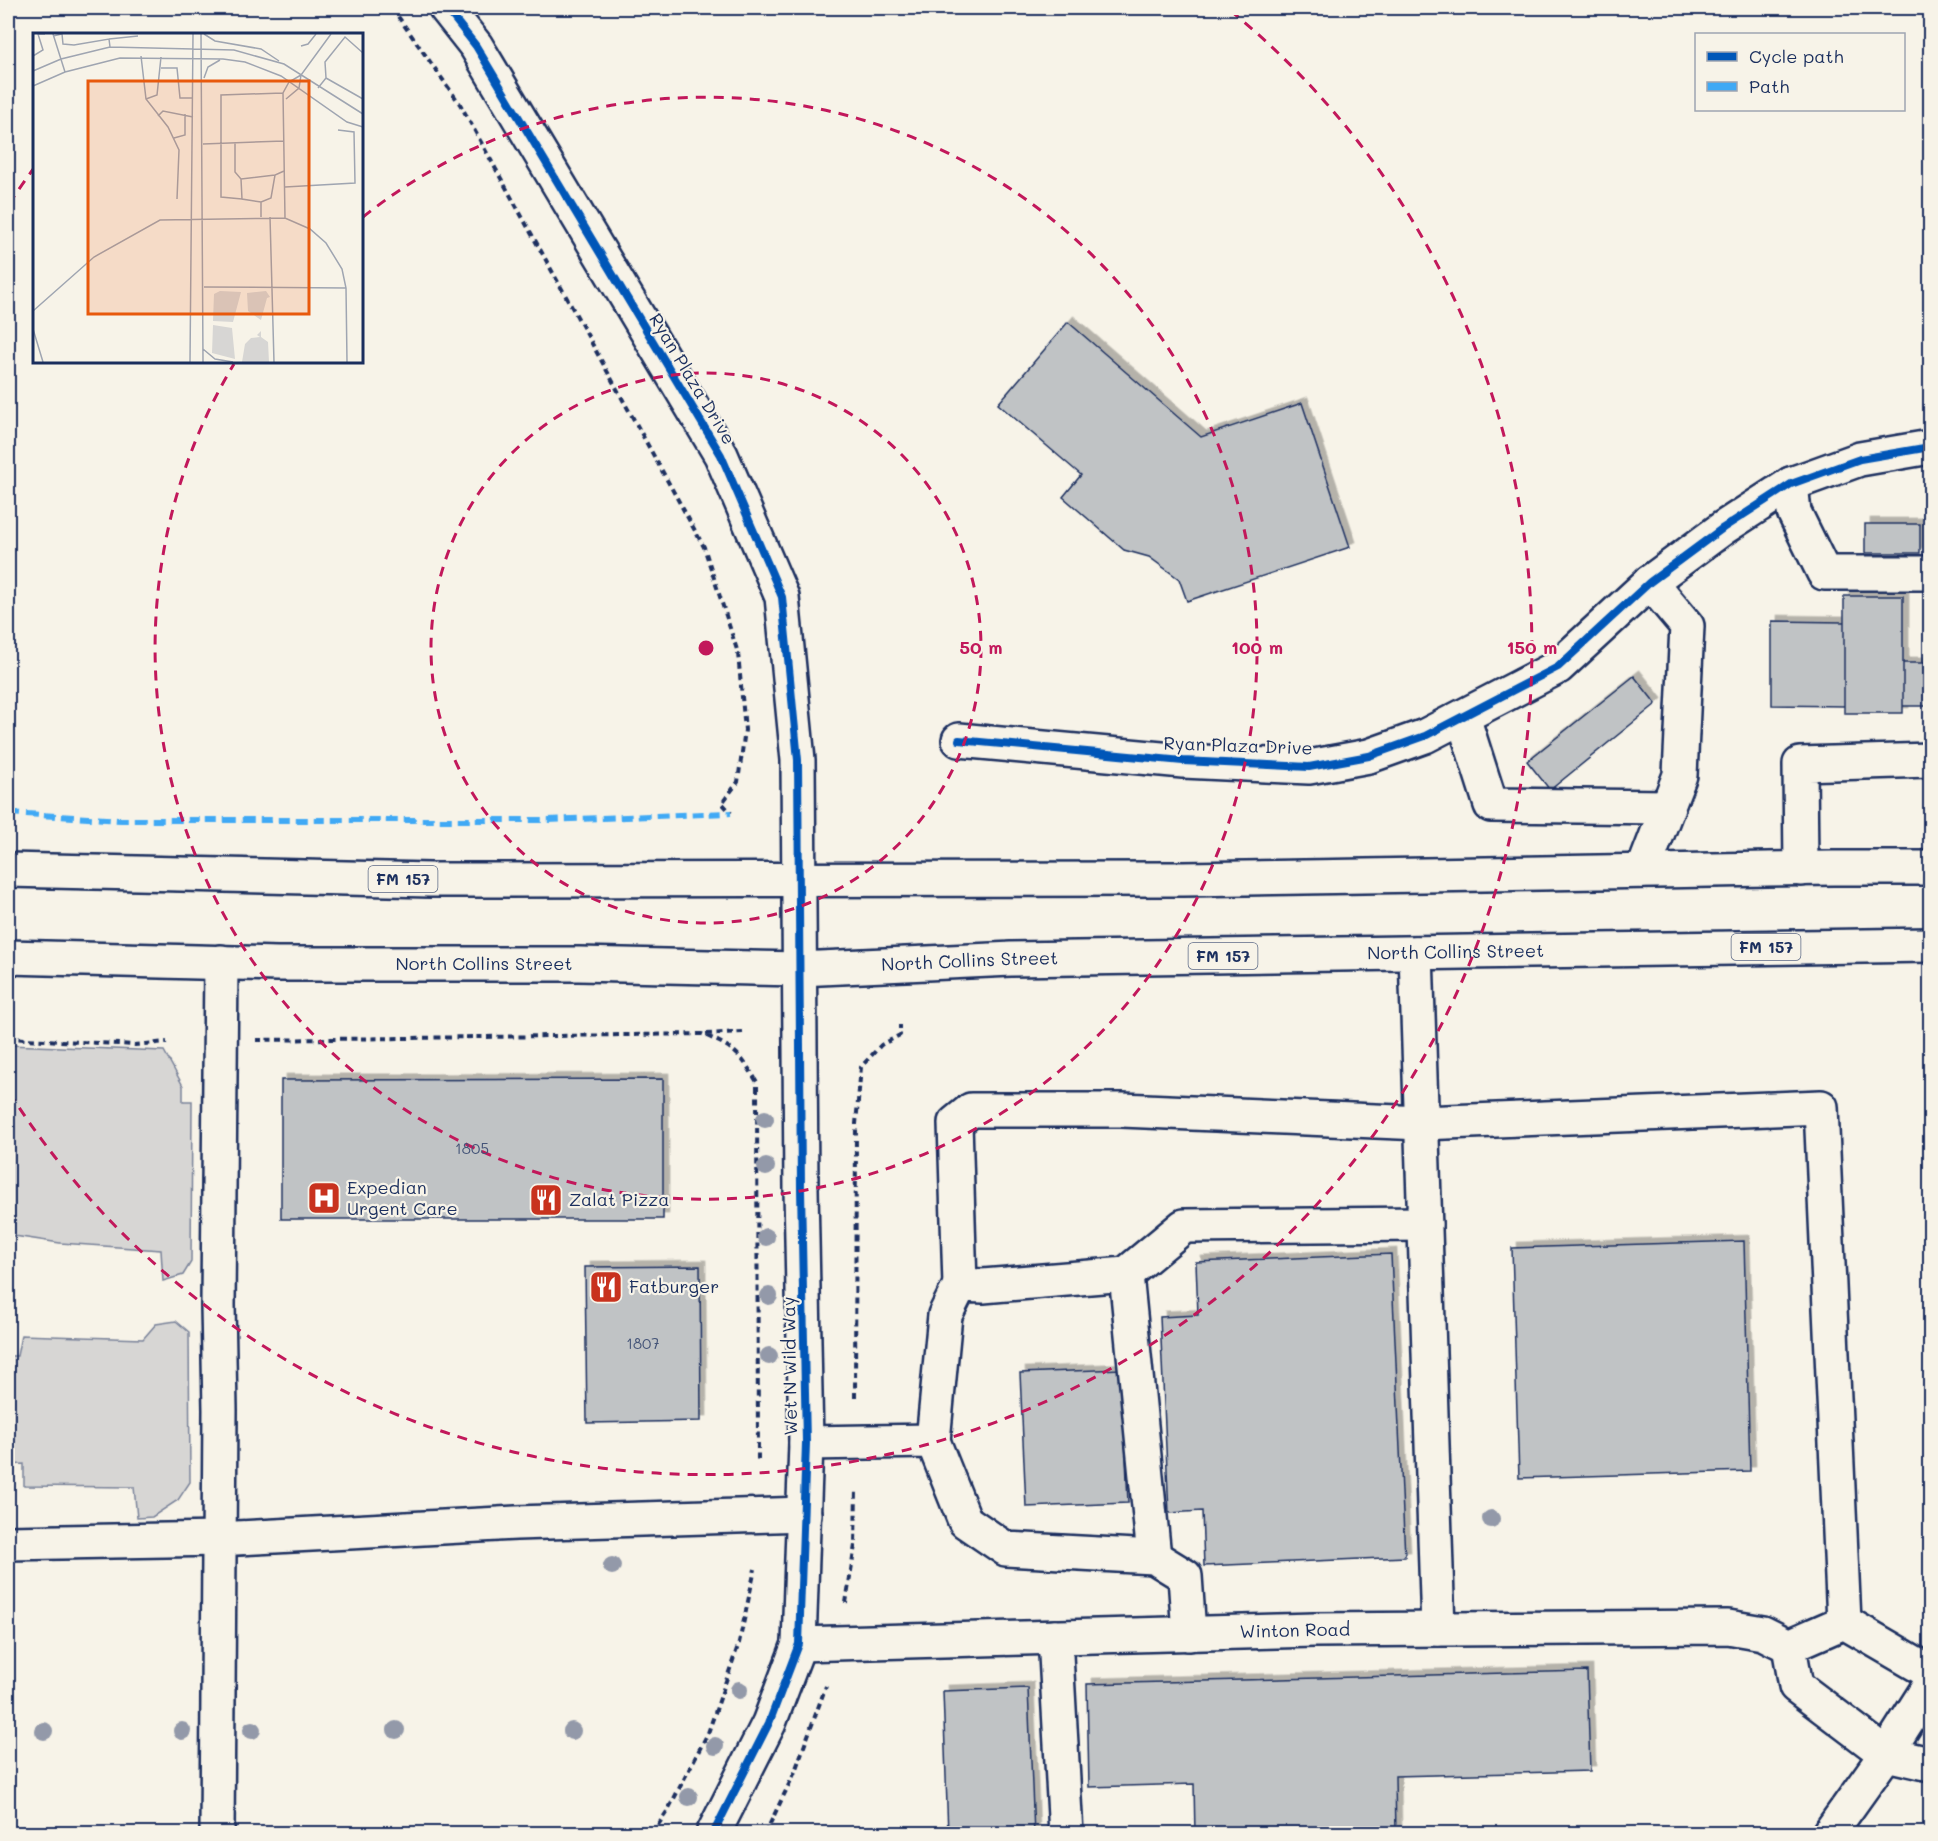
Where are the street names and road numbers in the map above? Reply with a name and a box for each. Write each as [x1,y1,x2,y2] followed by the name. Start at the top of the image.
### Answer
[644,308,742,449] street label: Ryan Plaza Drive
[1163,730,1313,760] street label: Ryan Plaza Drive
[368,866,438,892] road number: FM 157
[1732,934,1800,960] road number: FM 157
[1367,938,1544,965] street label: North Collins Street
[1188,943,1258,969] road number: FM 157
[881,945,1058,976] street label: North Collins Street
[395,951,572,975] street label: North Collins Street
[776,1296,802,1436] street label: Wet N Wild Way
[1239,1617,1350,1643] street label: Winton Road

